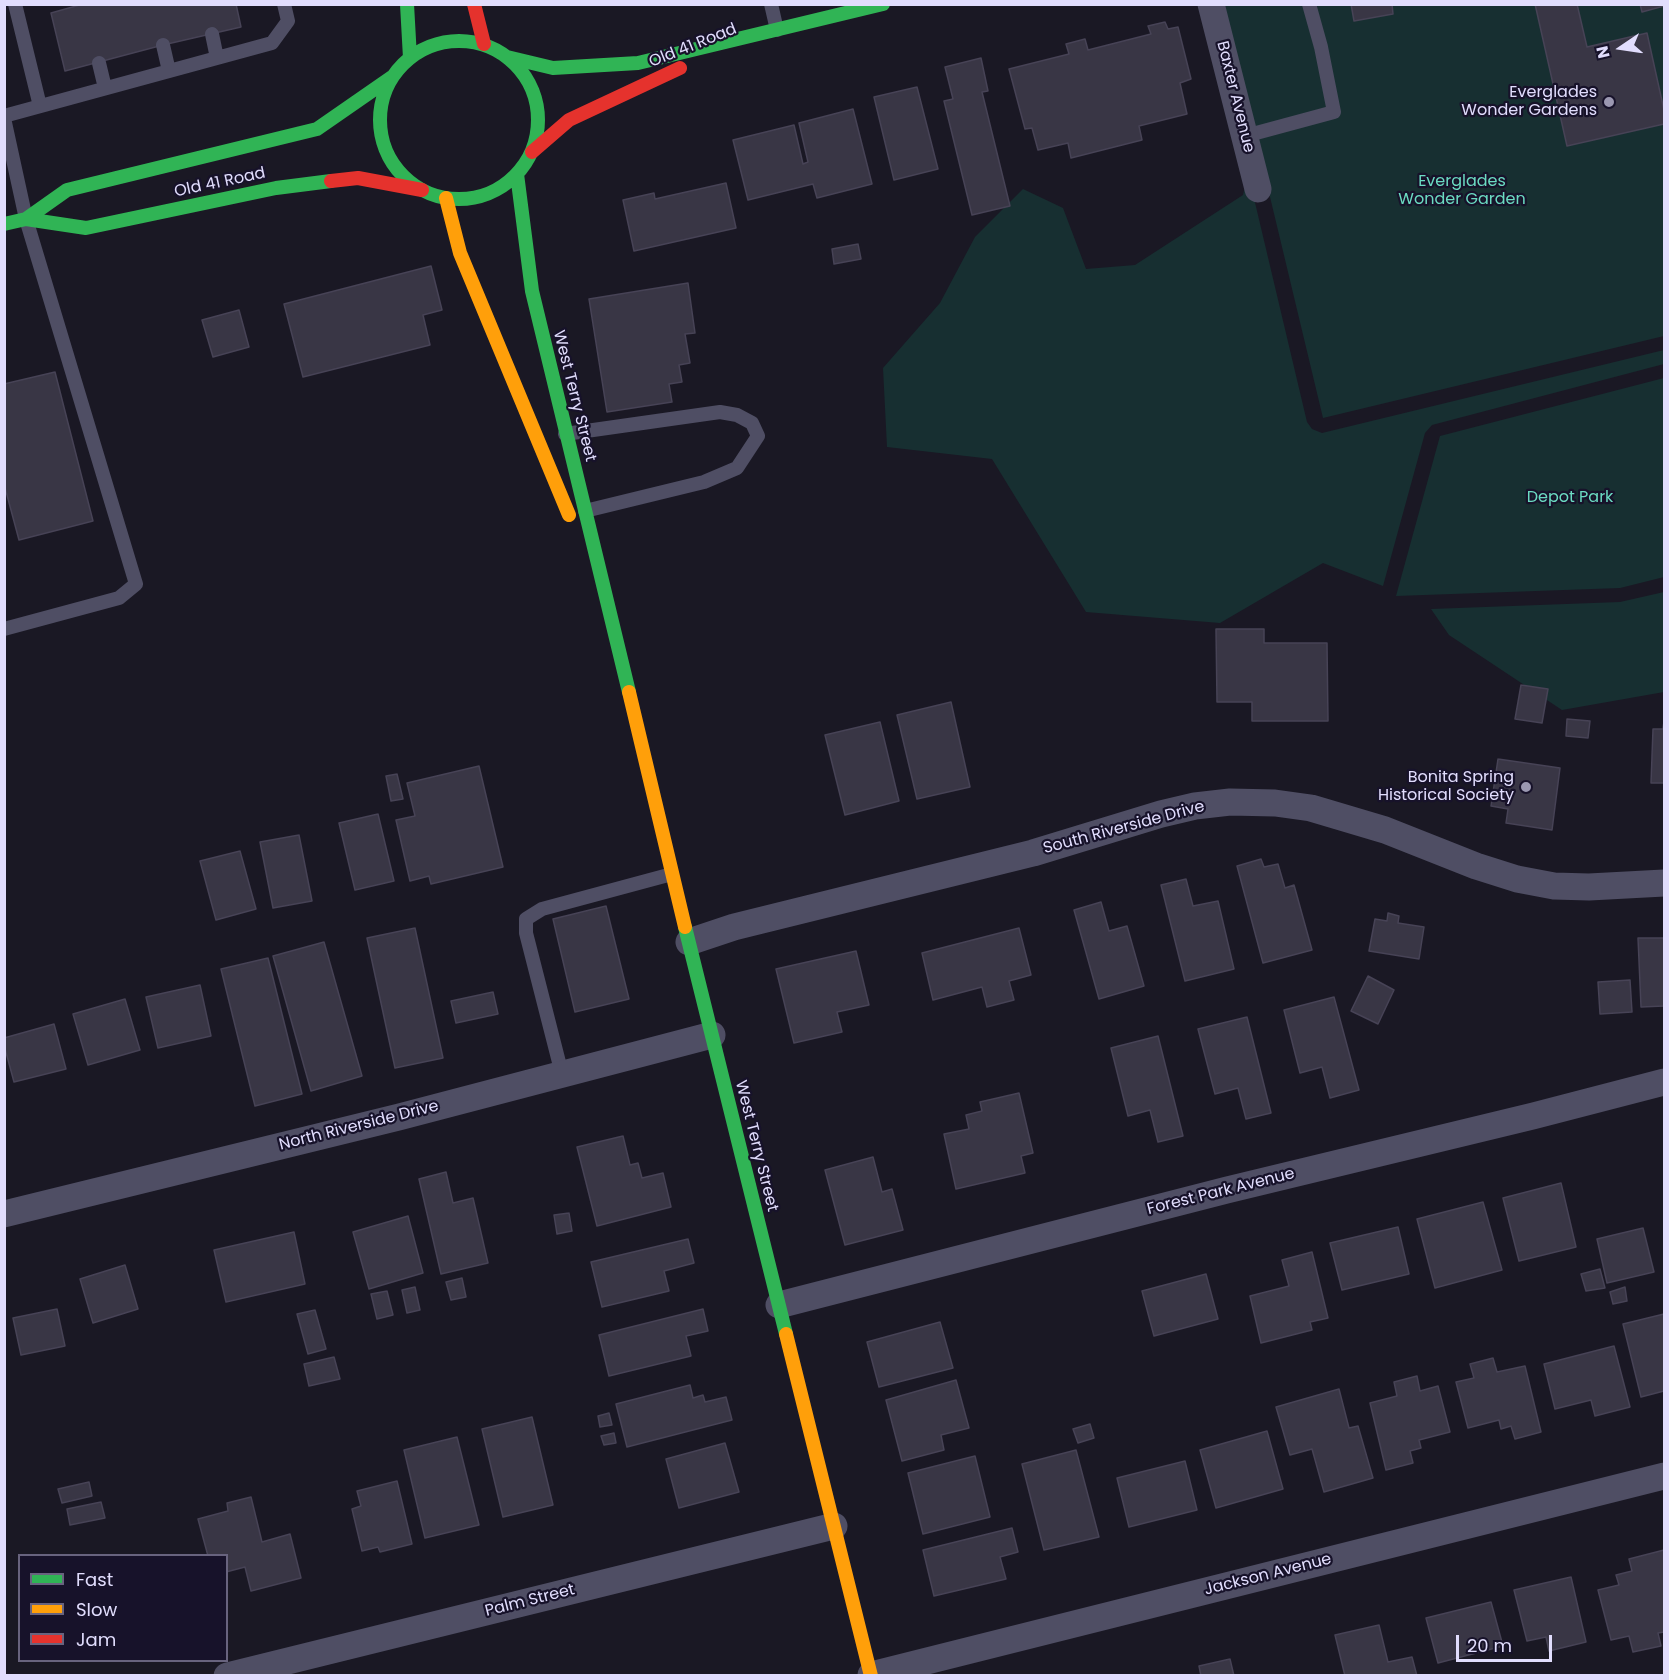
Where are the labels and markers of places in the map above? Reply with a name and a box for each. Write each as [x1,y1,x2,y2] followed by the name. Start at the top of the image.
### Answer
[1461,83,1597,121] place label: Everglades Wonder Gardens
[1602,95,1616,109] marker: Everglades Wonder Gardens
[1378,768,1514,806] place label: Bonita Spring Historical Society
[1519,780,1533,794] marker: Bonita Spring Historical Society

